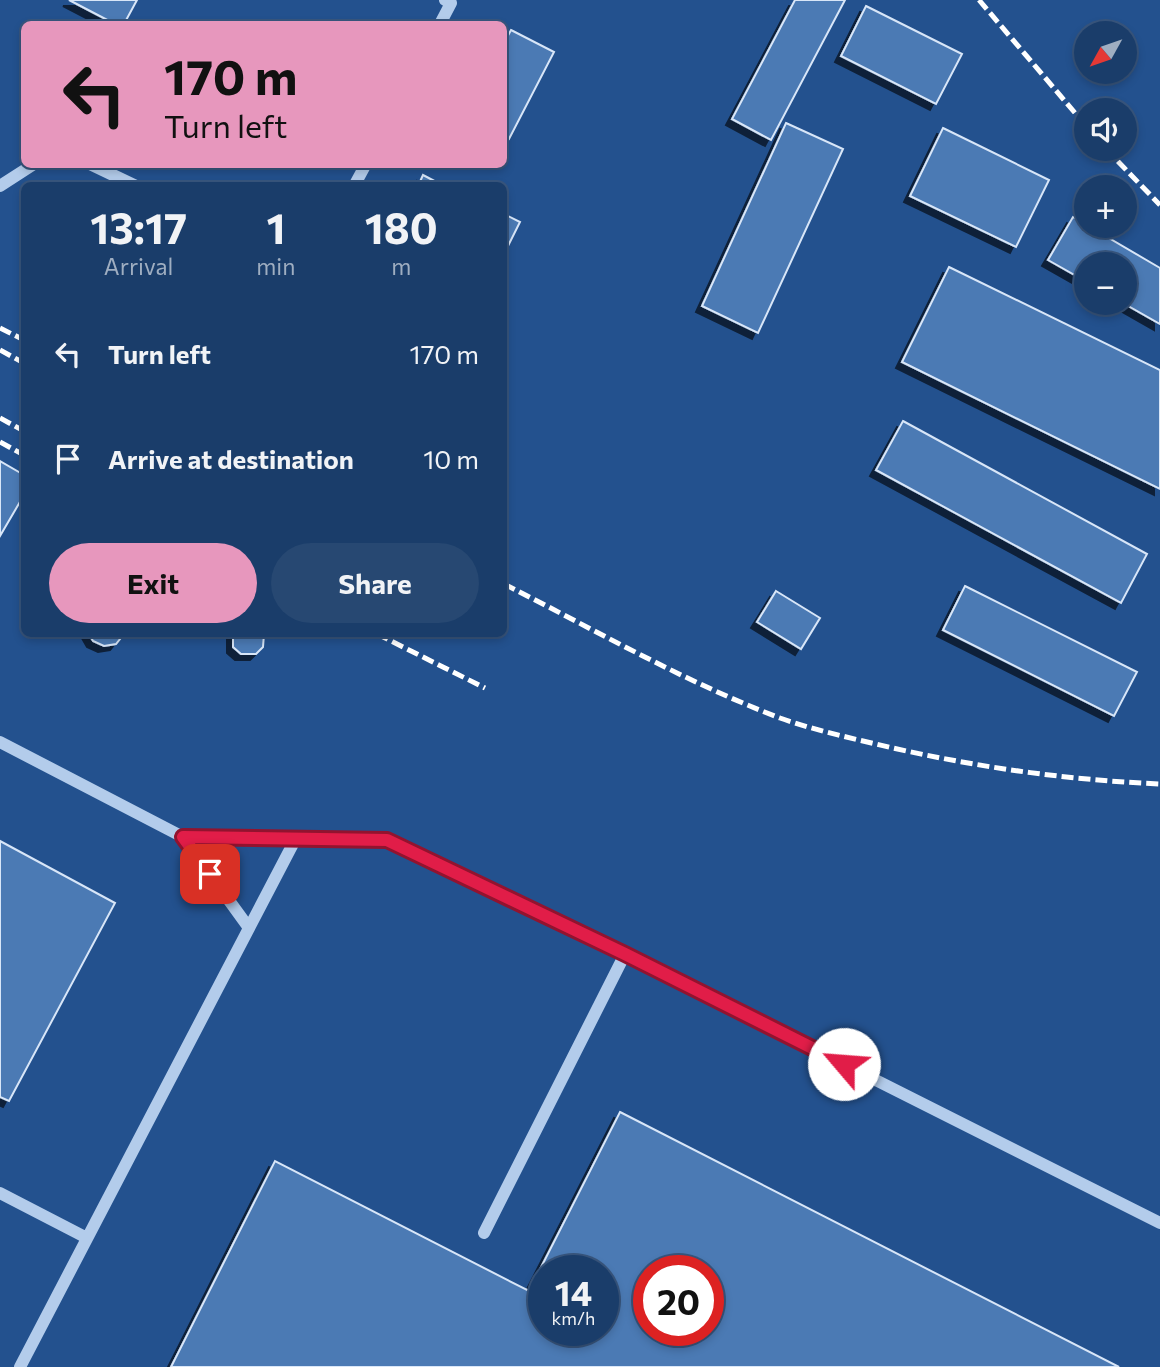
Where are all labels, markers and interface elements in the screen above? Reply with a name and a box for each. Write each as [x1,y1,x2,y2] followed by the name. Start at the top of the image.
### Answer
[1074,21,1138,84] north arrow
[1074,21,1137,315] map controls
[164,45,297,105] text: 170 m
[49,49,140,140] icon: left
[1074,98,1137,161] button: sound
[164,105,288,145] text: Turn left
[1074,175,1137,238] button: +
[90,201,187,253] text: 13:17
[266,201,285,253] text: 1
[365,201,438,253] text: 180
[104,252,173,280] text: Arrival
[256,252,295,280] text: min
[391,252,411,280] text: m
[1074,252,1137,315] button: −
[49,335,87,373] icon: left
[108,338,211,369] text: Turn left
[410,338,479,369] text: 170 m
[49,440,87,478] icon: arrive
[108,443,354,474] text: Arrive at destination
[423,443,479,474] text: 10 m
[49,543,257,623] button: Exit
[271,543,479,623] button: Share
[180,844,240,904] pin
[191,855,229,893] icon: arrive
[807,1027,881,1101] position arrow
[633,1255,724,1346] speed limit sign: 20
[555,1270,592,1313] text: 14
[552,1307,595,1329] text: km/h

